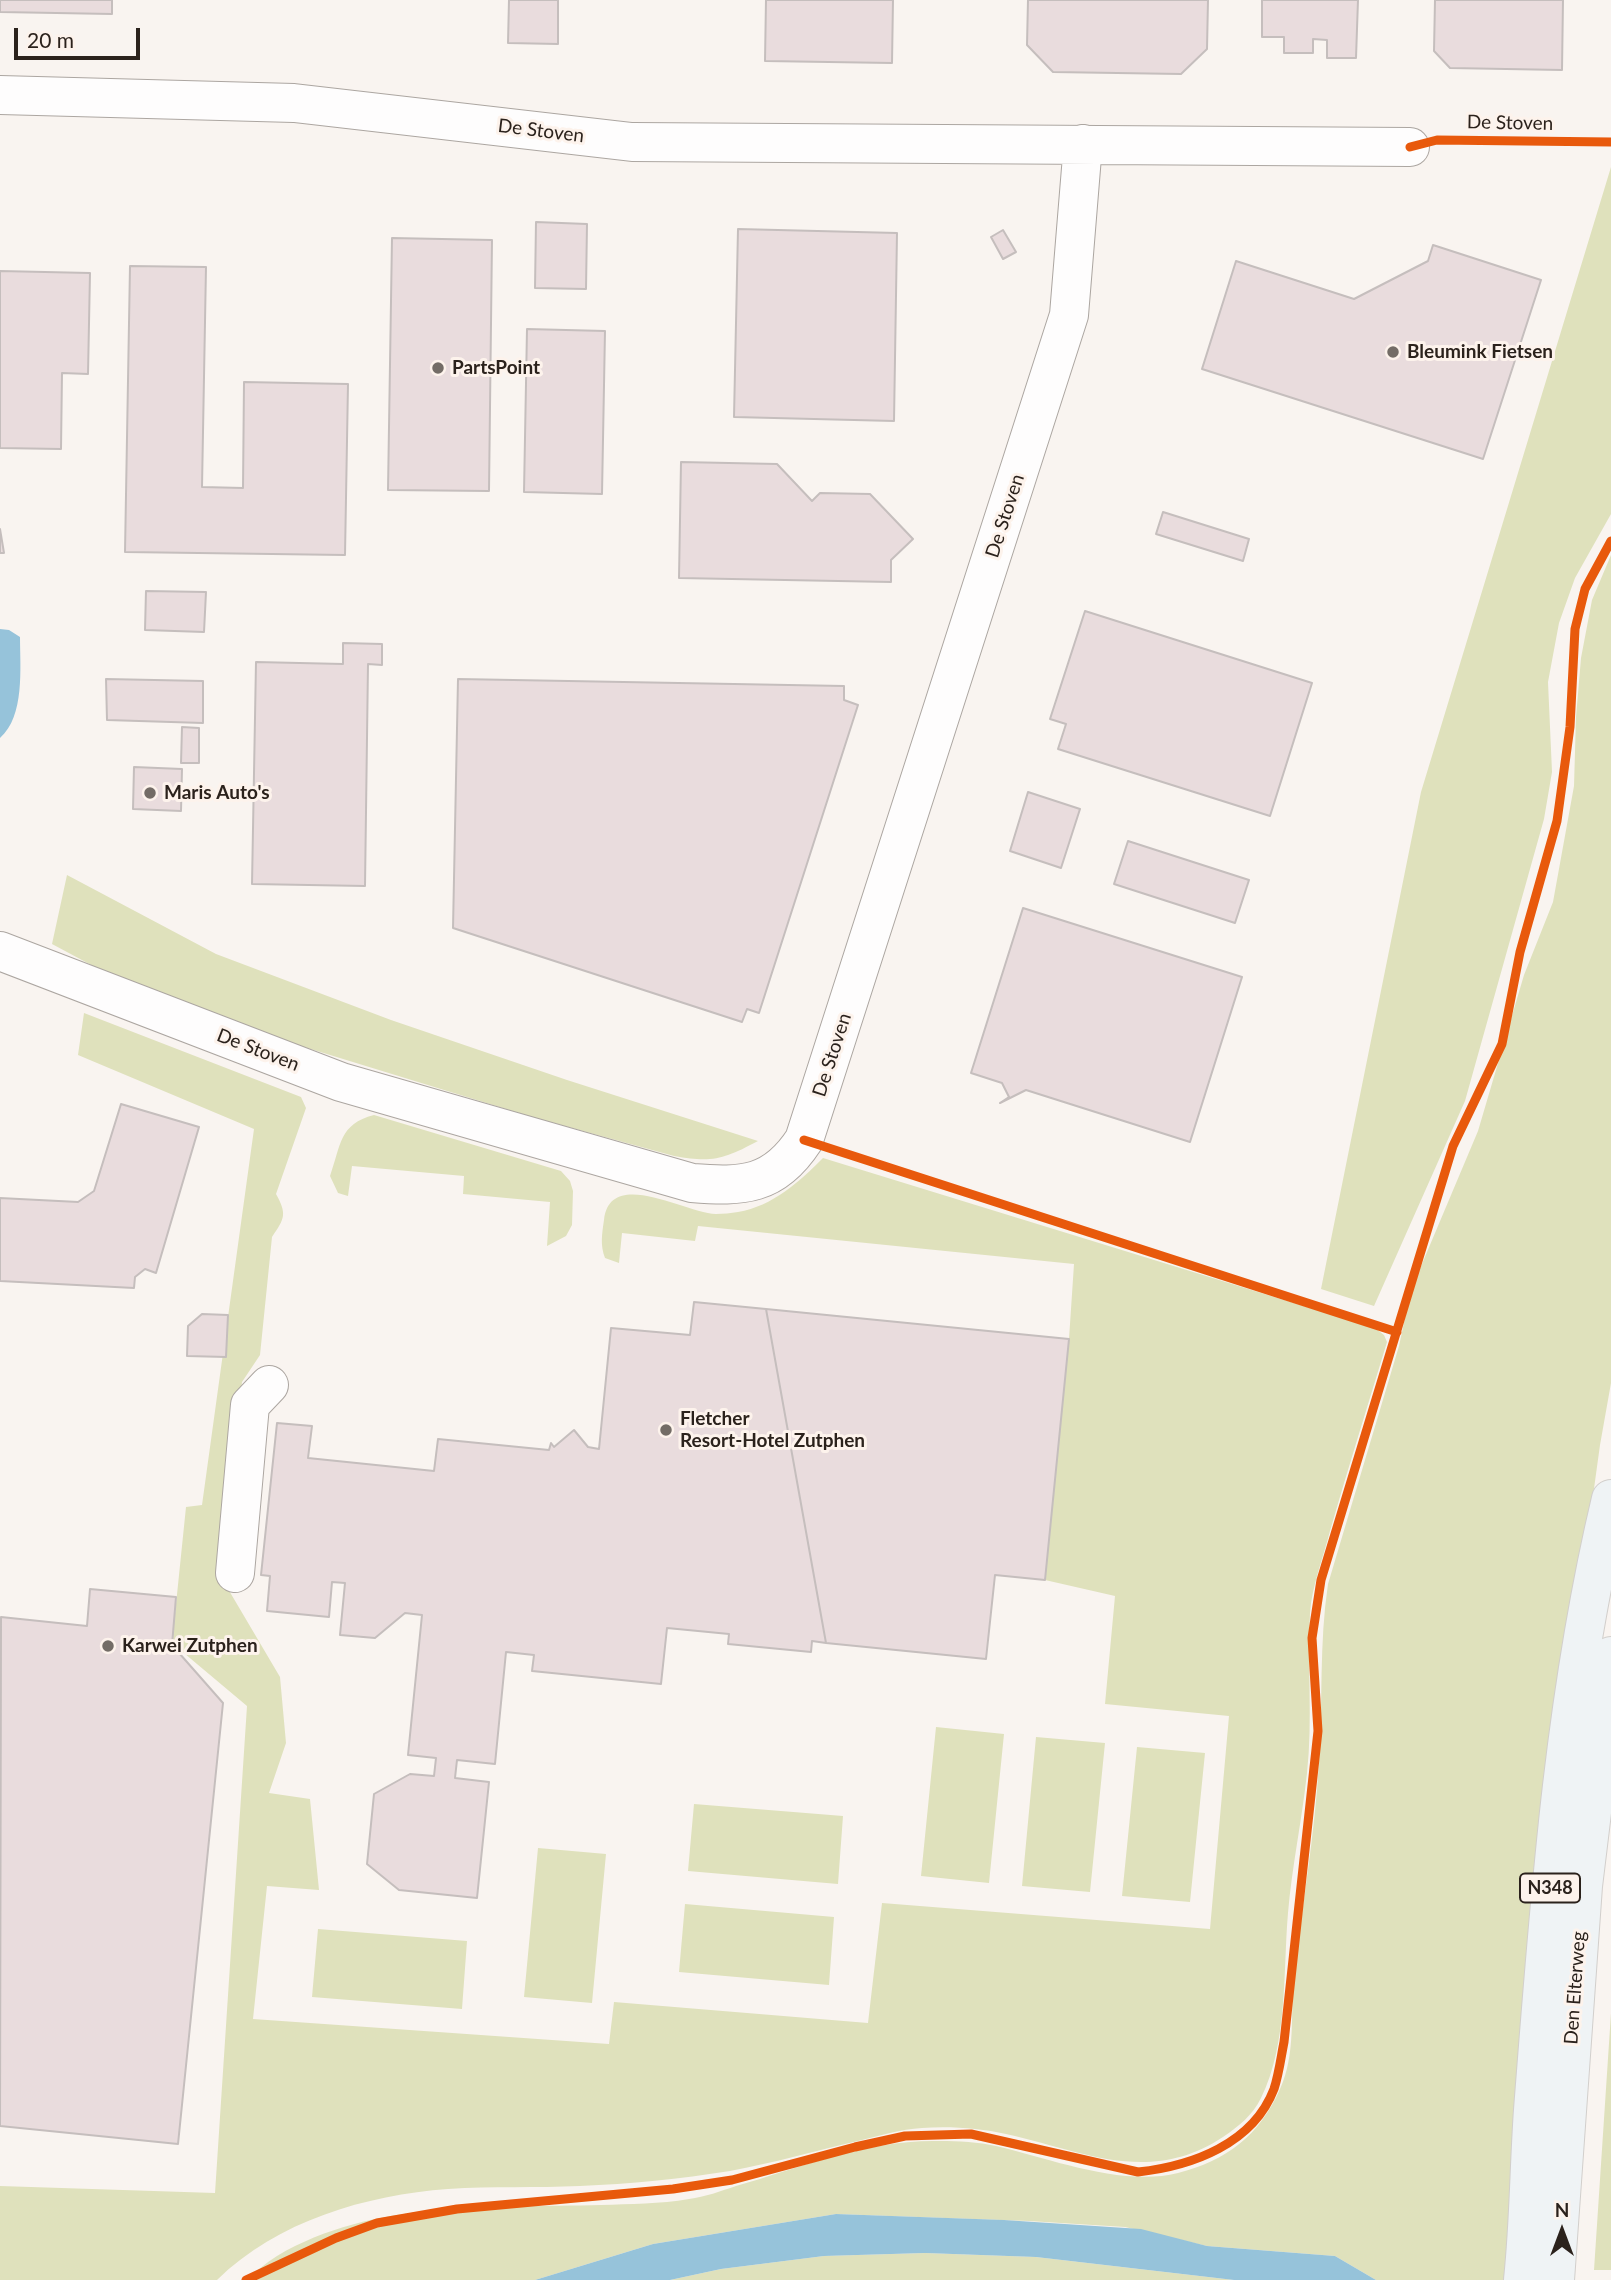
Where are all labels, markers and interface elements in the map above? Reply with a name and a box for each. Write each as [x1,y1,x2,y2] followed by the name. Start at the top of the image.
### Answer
[18,14,144,58] scale bar
[27,27,74,52] text: 20 m
[1467,111,1553,135] street label: De Stoven
[497,114,585,148] street label: De Stoven
[1407,341,1553,363] place label: Bleumink Fietsen
[1385,344,1401,360] marker: Bleumink Fietsen
[452,357,540,379] place label: PartsPoint
[430,360,446,376] marker: PartsPoint
[981,471,1029,561] street label: De Stoven
[164,782,270,804] place label: Maris Auto's
[142,785,158,801] marker: Maris Auto's
[808,1010,856,1100] street label: De Stoven
[214,1024,302,1076] street label: De Stoven
[680,1408,865,1452] place label: Fletcher Resort-Hotel Zutphen
[658,1422,674,1438] marker: Fletcher Resort-Hotel Zutphen
[122,1635,258,1657] place label: Karwei Zutphen
[100,1638,116,1654] marker: Karwei Zutphen
[1520,1874,1580,1902] road number: N348
[1560,1931,1590,2045] street label: Den Elterweg
[1527,2196,1597,2266] north arrow
[1555,2198,1569,2221] text: N

